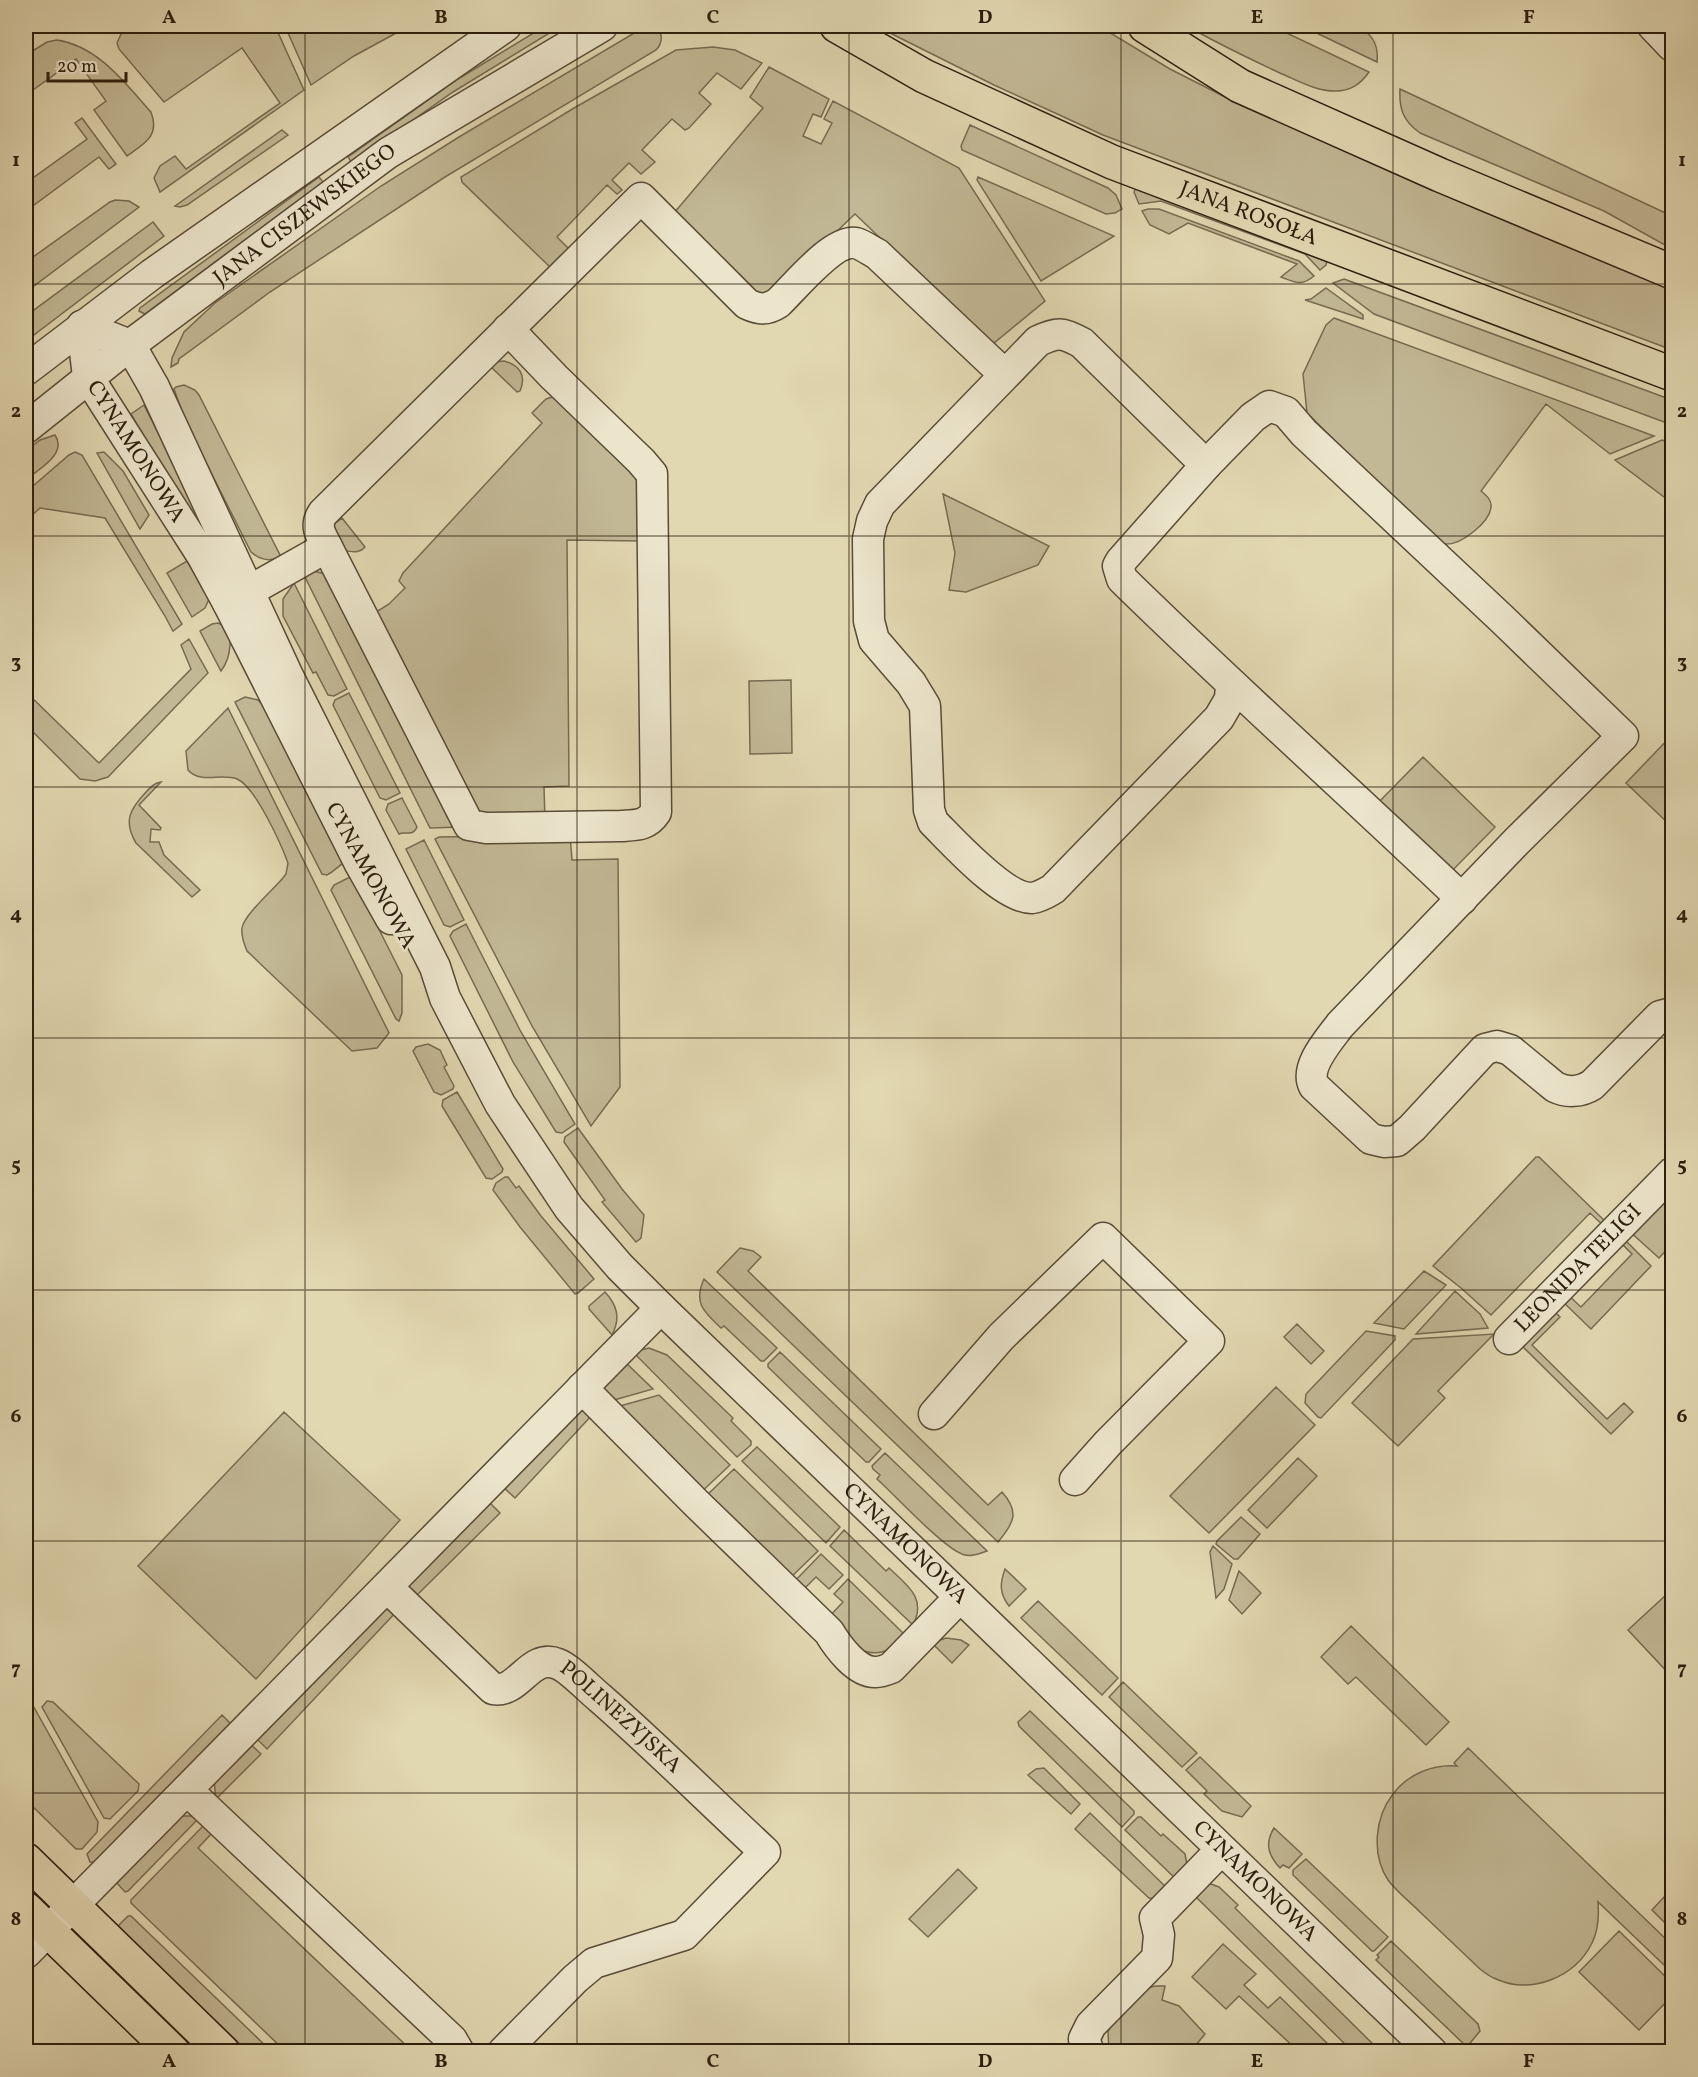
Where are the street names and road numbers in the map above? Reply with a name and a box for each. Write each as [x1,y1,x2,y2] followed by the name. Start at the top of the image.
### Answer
[207,136,403,293] street label: JANA CISZEWSKIEGO
[1175,173,1322,254] street label: JANA ROSOŁA
[79,375,193,529] street label: CYNAMONOWA
[317,797,423,955] street label: CYNAMONOWA
[1508,1197,1649,1340] street label: LEONIDA TELIGI
[836,1476,975,1612] street label: CYNAMONOWA
[553,1653,689,1781] street label: POLINEZYJSKA
[1186,1813,1325,1949] street label: CYNAMONOWA

